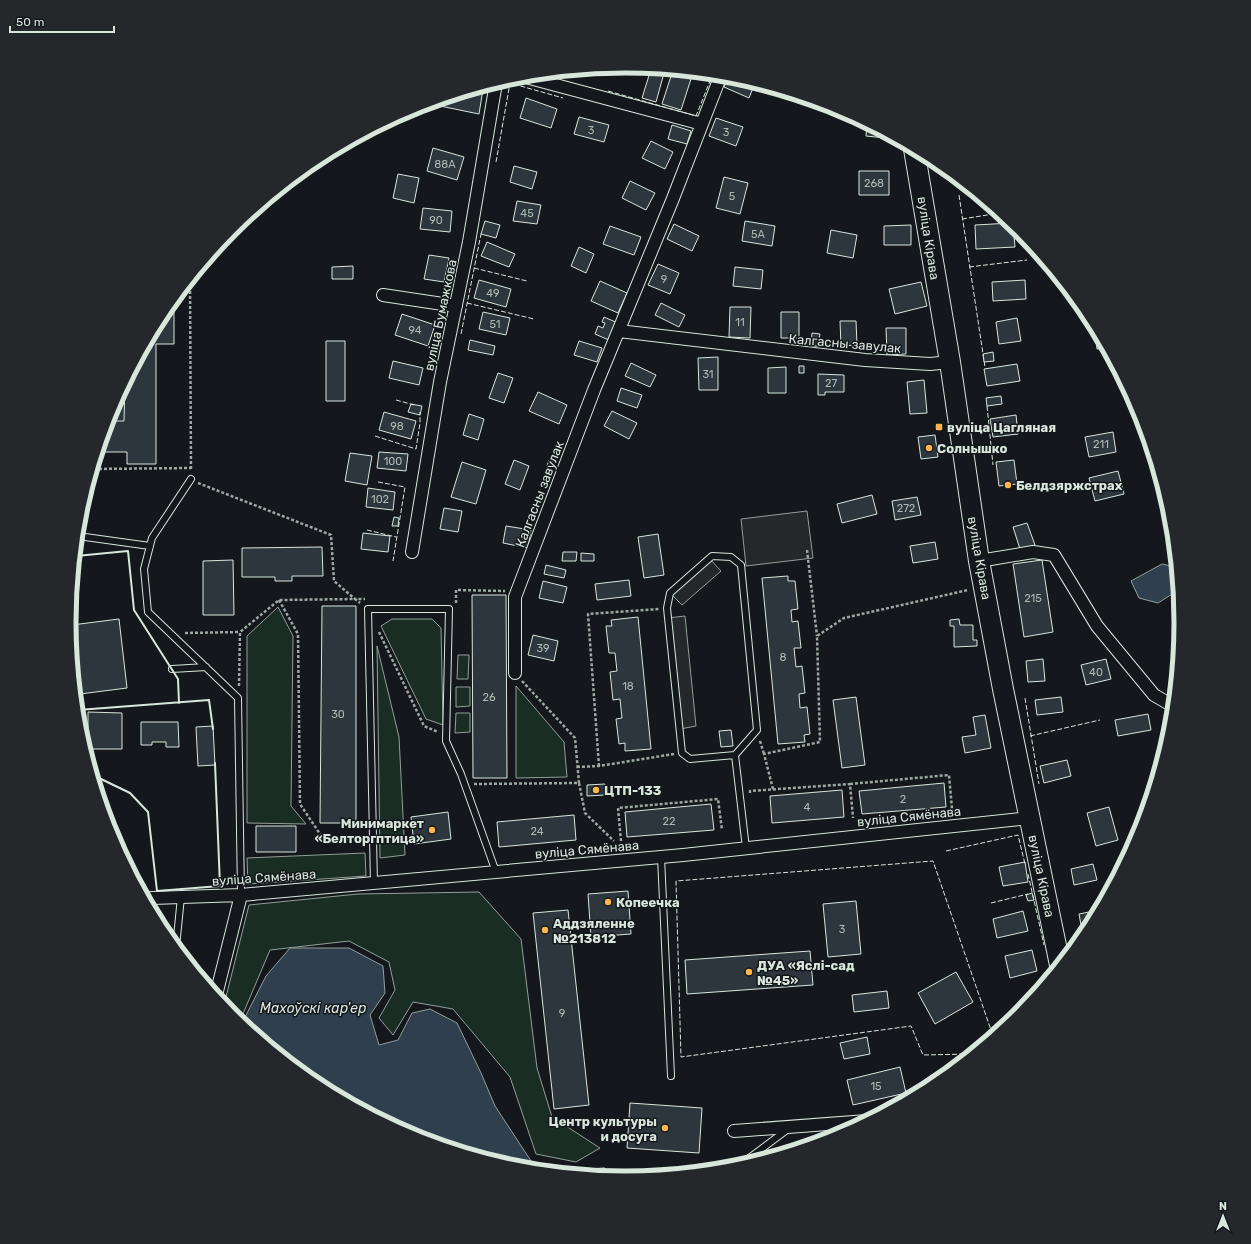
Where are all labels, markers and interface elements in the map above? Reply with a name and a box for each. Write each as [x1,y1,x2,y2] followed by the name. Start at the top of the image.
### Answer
[10,8,114,34] scale bar
[16,15,44,29] text: 50 m
[588,124,595,137] house number: 3
[723,126,730,139] house number: 3
[434,158,456,171] house number: 88А
[864,177,884,190] house number: 268
[729,190,736,203] house number: 5
[915,195,942,281] street label: вуліца Кірава
[520,207,534,220] house number: 45
[429,214,443,227] house number: 90
[751,228,766,241] house number: 5А
[421,258,460,372] street label: вуліца Бумажкова
[661,273,667,286] house number: 9
[486,287,500,300] house number: 49
[735,316,745,329] house number: 11
[489,318,501,331] house number: 51
[408,324,422,337] house number: 94
[788,331,902,356] street label: Калгасны завулак
[702,368,714,381] house number: 31
[825,377,837,390] house number: 27
[390,420,404,433] house number: 98
[947,420,1056,435] place label: вуліца Цагляная
[934,422,944,432] marker: вуліца Цагляная
[1093,438,1109,451] house number: 211
[512,439,567,550] street label: Калгасны завулак
[937,441,1007,456] place label: Солнышко
[924,443,934,453] marker: Солнышко
[384,455,402,468] house number: 100
[1016,478,1123,493] place label: Белдзяржстрах
[1003,480,1013,490] marker: Белдзяржстрах
[371,493,389,506] house number: 102
[897,502,915,515] house number: 272
[965,515,994,601] street label: вуліца Кірава
[1024,592,1042,605] house number: 215
[536,642,550,655] house number: 39
[780,651,787,664] house number: 8
[1089,666,1103,679] house number: 40
[622,680,634,693] house number: 18
[482,691,496,704] house number: 26
[331,708,345,721] house number: 30
[604,783,662,798] place label: ЦТП-133
[591,785,601,795] marker: ЦТП-133
[900,793,906,806] house number: 2
[804,801,811,814] house number: 4
[856,804,962,829] street label: вуліца Сямёнава
[663,815,675,828] house number: 22
[314,816,424,846] place label: Минимаркет «Белторгптица»
[427,825,437,835] marker: Минимаркет «Белторгптица»
[530,825,544,838] house number: 24
[1025,833,1058,919] street label: вуліца Кірава
[534,837,640,862] street label: вуліца Сямёнава
[211,866,317,889] street label: вуліца Сямёнава
[616,895,680,910] place label: Копеечка
[603,897,613,907] marker: Копеечка
[553,916,635,946] place label: Аддзяленне №213812
[839,923,846,936] house number: 3
[540,925,550,935] marker: Аддзяленне №213812
[757,958,855,988] place label: ДУА «Яслі-сад №45»
[744,967,754,977] marker: ДУА «Яслі-сад №45»
[260,1000,367,1017] water label: Махоўскі кар'ер
[559,1007,565,1020] house number: 9
[870,1080,882,1093] house number: 15
[549,1114,657,1144] place label: Центр культуры и досуга
[660,1123,670,1133] marker: Центр культуры и досуга
[1203,1196,1243,1236] north arrow
[1219,1200,1227,1213] text: N

